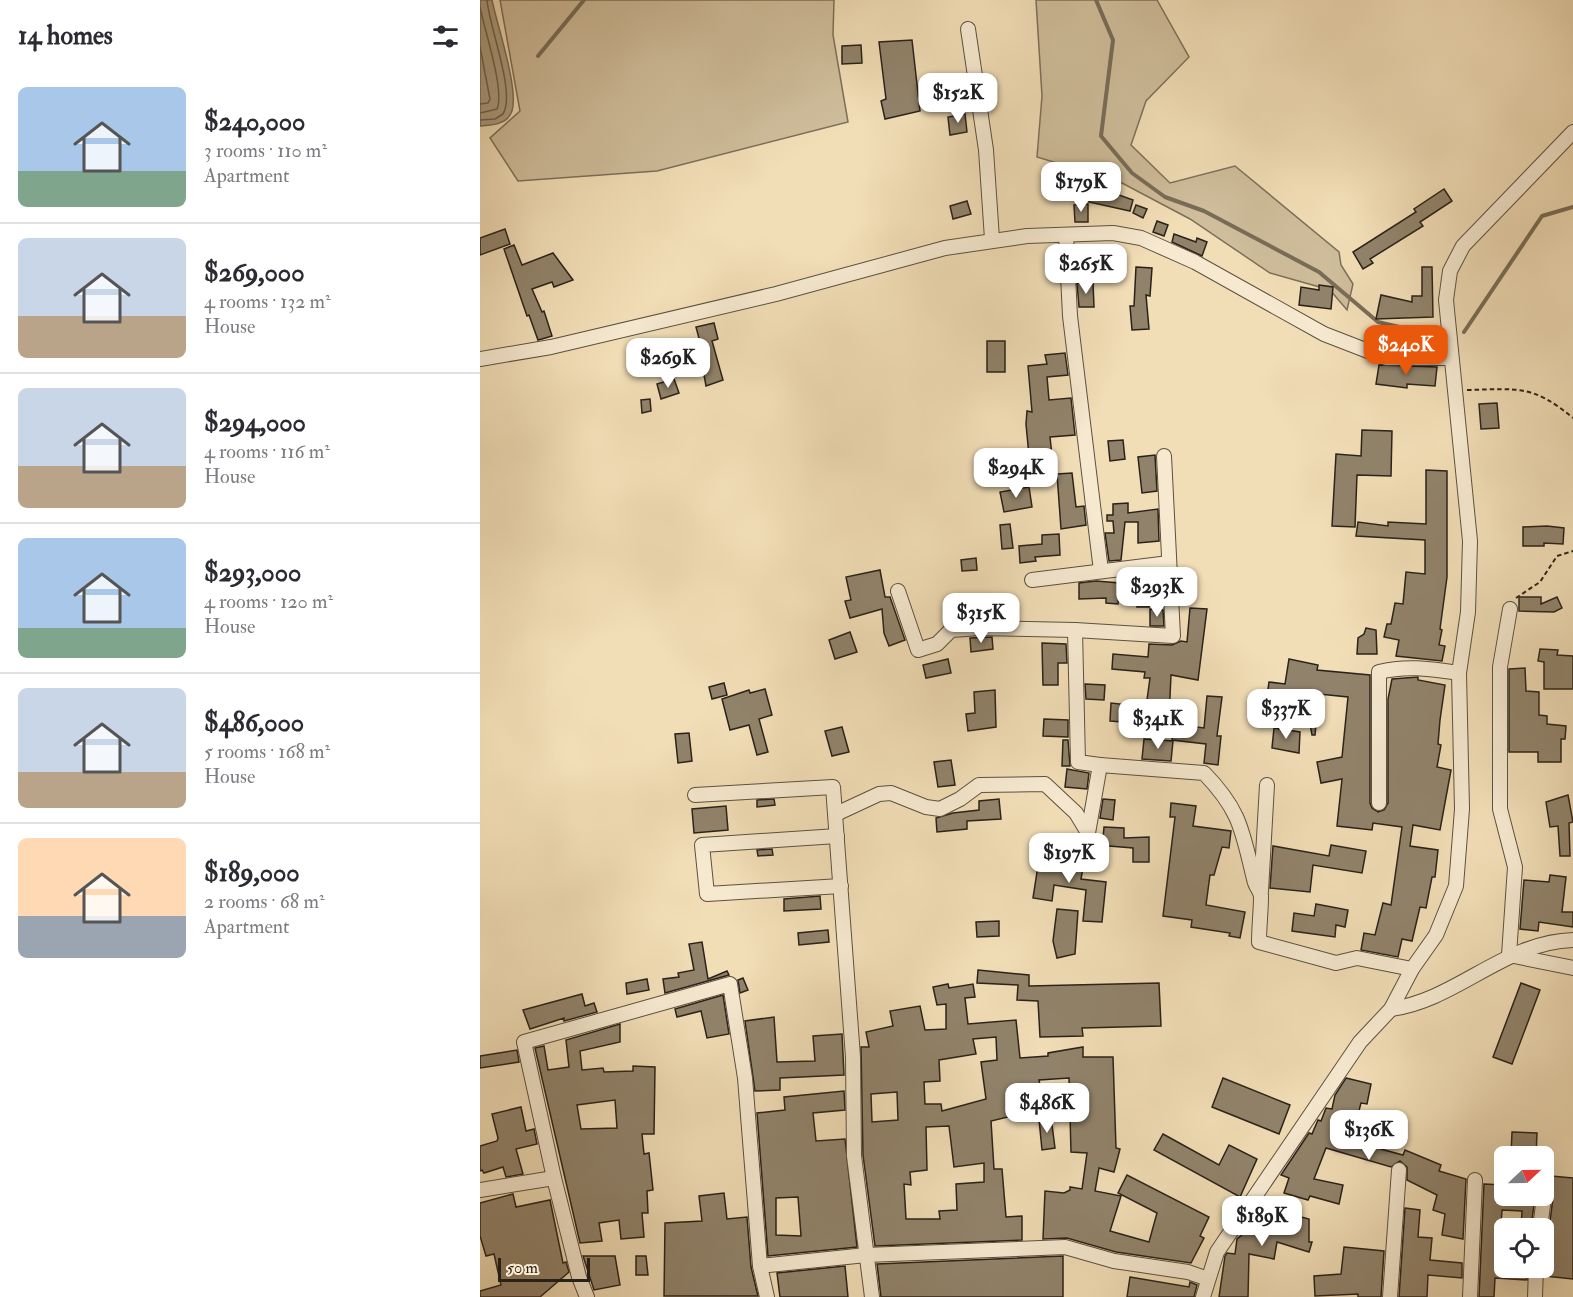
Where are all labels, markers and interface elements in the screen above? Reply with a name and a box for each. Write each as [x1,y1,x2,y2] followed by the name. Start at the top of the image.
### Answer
[18,20,113,52] text: 14 homes
[429,20,462,53] icon: filters
[916,73,1000,124] pin: $152K
[932,80,984,105] text: $152K
[204,106,305,138] text: $240,000
[66,111,138,183] icon: home
[204,138,327,163] text: 3 rooms · 110 m²
[1039,162,1123,213] pin: $179K
[204,163,289,188] text: Apartment
[1055,169,1107,194] text: $179K
[1044,244,1128,295] pin: $265K
[1059,251,1113,276] text: $265K
[204,257,304,289] text: $269,000
[66,262,138,334] icon: home
[204,289,331,314] text: 4 rooms · 132 m²
[204,314,255,339] text: House
[1364,325,1448,376] pin: $240K
[1378,332,1434,357] text: $240K
[626,338,710,389] pin: $269K
[640,345,696,370] text: $269K
[204,407,306,439] text: $294,000
[66,412,138,484] icon: home
[204,439,330,464] text: 4 rooms · 116 m²
[974,448,1058,499] pin: $294K
[988,455,1044,480] text: $294K
[204,464,255,489] text: House
[204,557,301,589] text: $293,000
[66,562,138,634] icon: home
[1115,567,1199,618] pin: $293K
[1130,574,1184,599] text: $293K
[204,589,333,614] text: 4 rooms · 120 m²
[939,593,1023,644] pin: $315K
[957,600,1005,625] text: $315K
[204,614,255,639] text: House
[1244,689,1328,740] pin: $337K
[1261,696,1311,721] text: $337K
[1116,699,1200,750] pin: $341K
[1133,706,1183,731] text: $341K
[204,707,304,739] text: $486,000
[66,712,138,784] icon: home
[204,739,330,764] text: 5 rooms · 168 m²
[204,764,255,789] text: House
[1027,833,1111,884] pin: $197K
[1043,840,1095,865] text: $197K
[204,857,300,889] text: $189,000
[66,862,138,934] icon: home
[204,889,325,914] text: 2 rooms · 68 m²
[204,914,289,939] text: Apartment
[1005,1083,1089,1134] pin: $486K
[1019,1090,1075,1115] text: $486K
[1327,1110,1411,1161] pin: $136K
[1344,1117,1394,1142] text: $136K
[1494,1146,1554,1206] north arrow
[1494,1146,1554,1278] map controls
[1220,1196,1304,1247] pin: $189K
[1236,1203,1288,1228] text: $189K
[1494,1218,1554,1278] button: locate
[498,1255,590,1282] scale bar
[507,1258,538,1278] text: 50 m

